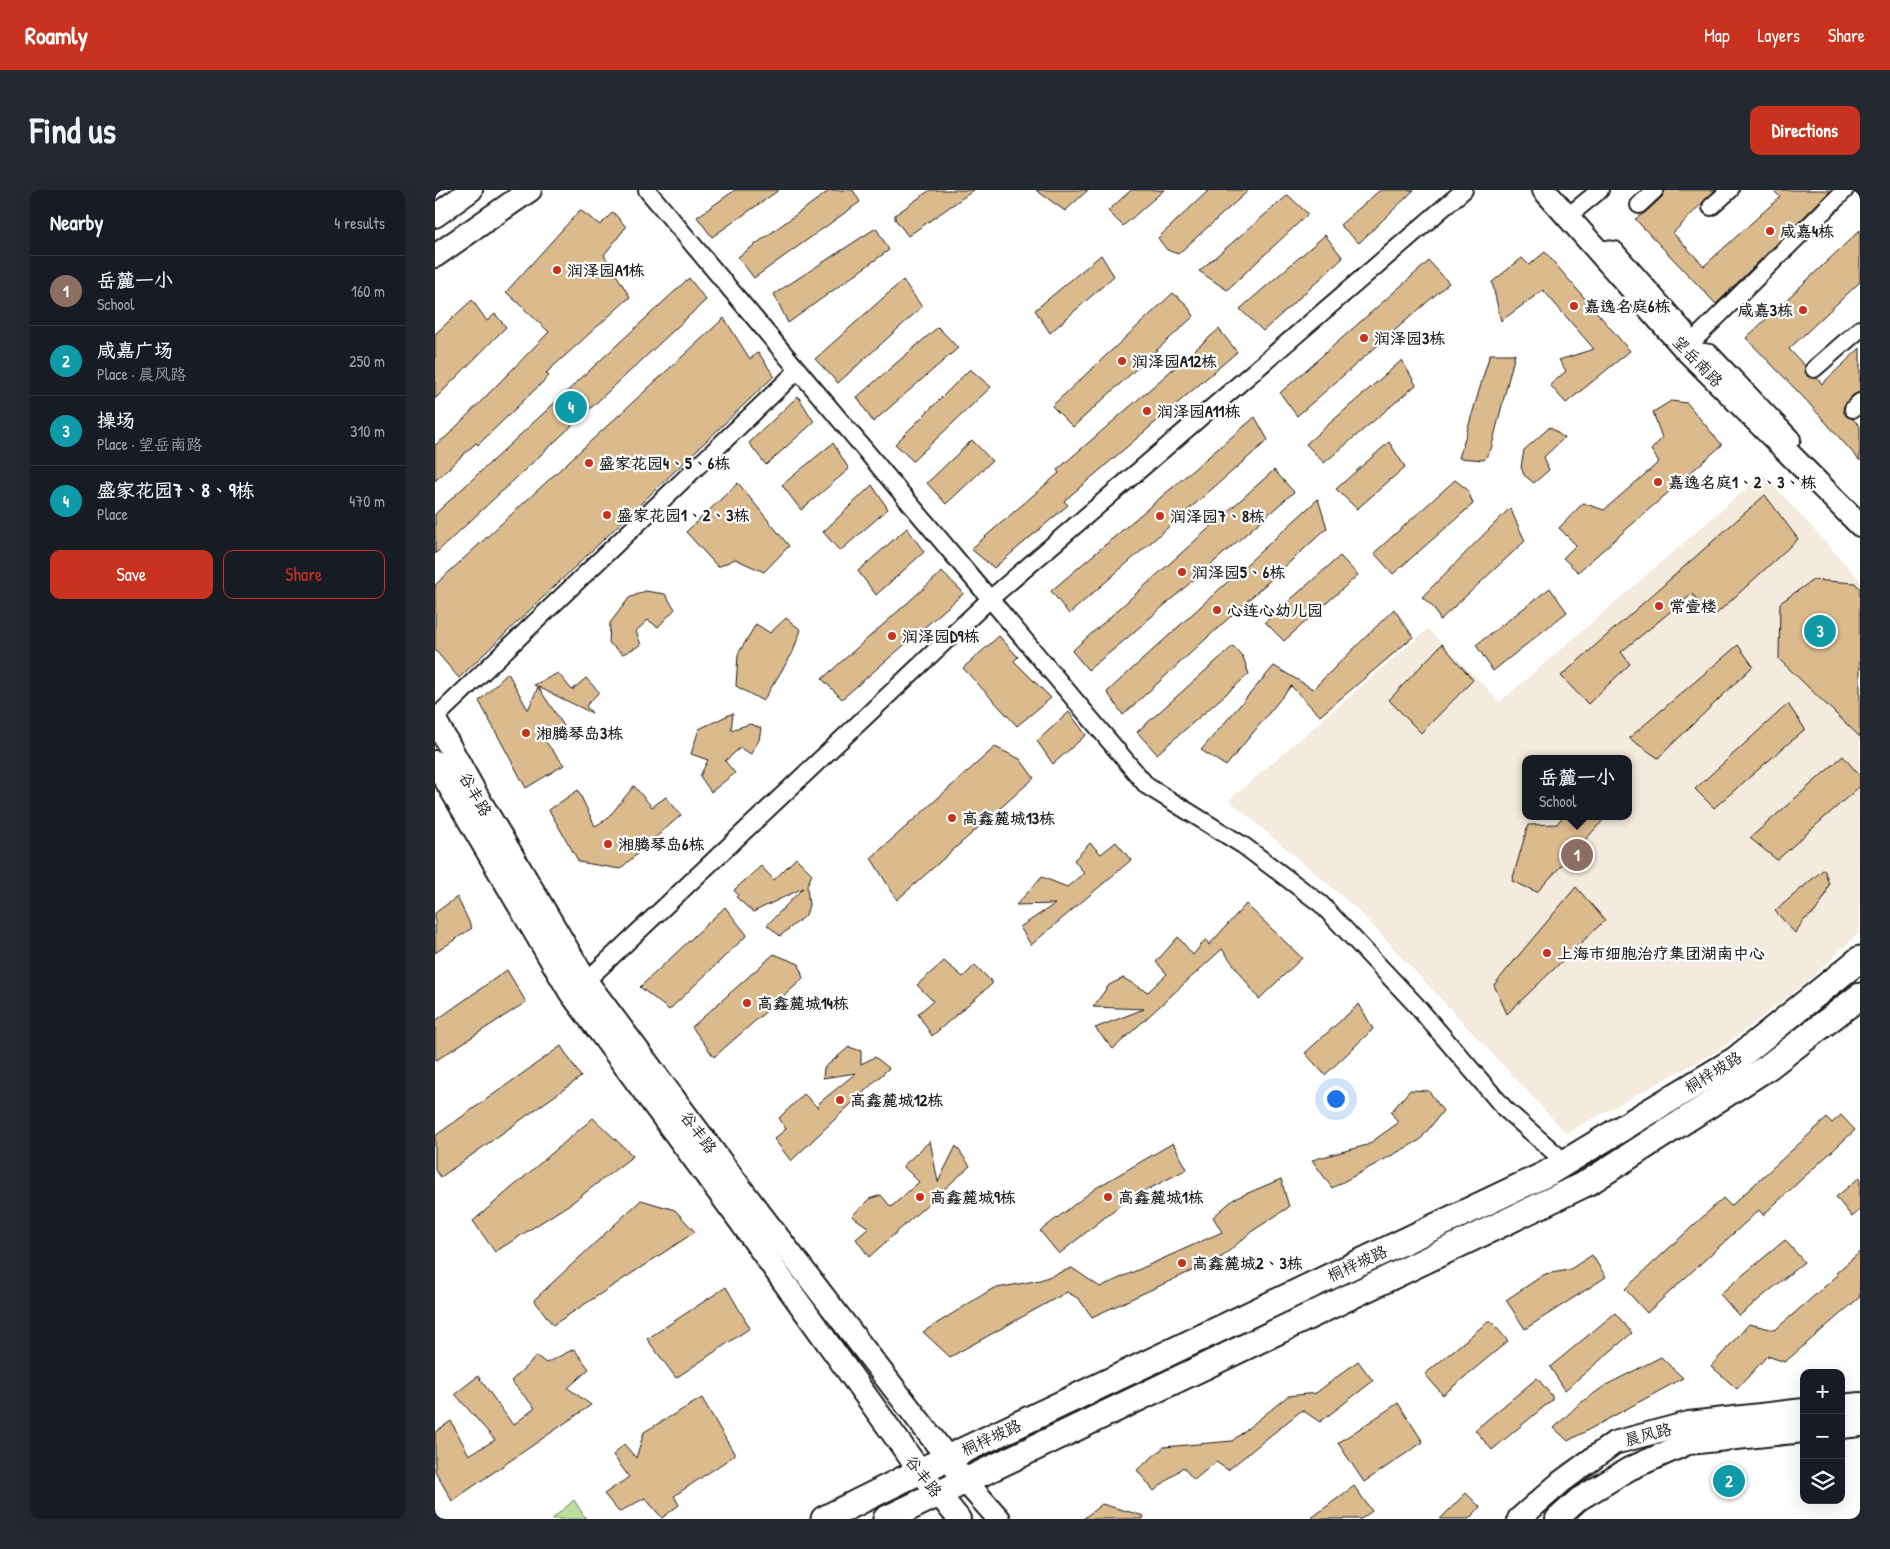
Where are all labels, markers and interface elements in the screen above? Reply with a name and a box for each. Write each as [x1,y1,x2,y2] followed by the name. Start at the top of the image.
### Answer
[25,19,88,51] text: Roamly
[1704,23,1730,48] text: Map
[1758,23,1800,48] text: Layers
[1828,23,1865,48] text: Share
[1750,106,1860,155] button: Directions
[30,107,116,154] text: Find us
[50,208,103,237] text: Nearby
[334,212,385,234] text: 4 results
[1780,220,1834,242] place label: 咸嘉4栋
[1764,225,1776,237] marker: 咸嘉4栋
[567,259,645,281] place label: 润泽园A1栋
[551,264,563,276] marker: 润泽园A1栋
[97,267,173,293] text: 岳麓一小
[63,280,69,302] text: 1
[351,280,385,302] text: 160 m
[97,293,134,315] text: School
[1584,295,1670,317] place label: 嘉逸名庭6栋
[1738,299,1793,321] place label: 咸嘉3栋
[1568,300,1580,312] marker: 嘉逸名庭6栋
[1797,304,1809,316] marker: 咸嘉3栋
[1374,327,1445,349] place label: 润泽园3栋
[1668,330,1728,392] street label: 望岳南路
[1358,332,1370,344] marker: 润泽园3栋
[97,337,173,363] text: 咸嘉广场
[62,350,70,372] text: 2
[349,350,385,372] text: 250 m
[1132,350,1217,372] place label: 润泽园A12栋
[1116,355,1128,367] marker: 润泽园A12栋
[97,363,186,385] text: Place · 晨风路
[555,388,587,426] pin: 4
[1157,400,1240,422] place label: 润泽园A11栋
[1141,405,1153,417] marker: 润泽园A11栋
[97,407,135,433] text: 操场
[62,420,70,442] text: 3
[350,420,385,442] text: 310 m
[97,433,202,455] text: Place · 望岳南路
[599,452,730,474] place label: 盛家花园4、5、6栋
[583,457,595,469] marker: 盛家花园4、5、6栋
[1668,471,1816,493] place label: 嘉逸名庭1、2、3、栋
[1652,476,1664,488] marker: 嘉逸名庭1、2、3、栋
[97,477,255,503] text: 盛家花园7、8、9栋
[63,490,69,512] text: 4
[349,490,385,512] text: 470 m
[97,503,128,525] text: Place
[617,504,749,526] place label: 盛家花园1、2、3栋
[1170,505,1265,527] place label: 润泽园7、8栋
[601,509,613,521] marker: 盛家花园1、2、3栋
[1154,510,1166,522] marker: 润泽园7、8栋
[50,550,213,599] button: Save
[223,550,385,599] button: Share
[1192,561,1285,583] place label: 润泽园5、6栋
[1176,566,1188,578] marker: 润泽园5、6栋
[1669,595,1717,617] place label: 常壹楼
[1227,599,1323,621] place label: 心连心幼儿园
[1653,600,1665,612] marker: 常壹楼
[1211,604,1223,616] marker: 心连心幼儿园
[1804,612,1836,650] pin: 3
[902,625,979,647] place label: 润泽园D9栋
[886,630,898,642] marker: 润泽园D9栋
[536,722,623,744] place label: 湘腾琴岛3栋
[520,727,532,739] marker: 湘腾琴岛3栋
[1522,755,1632,820] popup
[1539,764,1615,790] text: 岳麓一小
[454,768,498,820] street label: 谷丰路
[1539,790,1576,812] text: School
[962,807,1055,829] place label: 高鑫麓城13栋
[946,812,958,824] marker: 高鑫麓城13栋
[618,833,704,855] place label: 湘腾琴岛6栋
[1561,836,1593,874] pin: 1
[602,838,614,850] marker: 湘腾琴岛6栋
[1557,942,1765,964] place label: 上海市细胞治疗集团湖南中心
[1541,947,1553,959] marker: 上海市细胞治疗集团湖南中心
[757,992,849,1014] place label: 高鑫麓城14栋
[741,997,753,1009] marker: 高鑫麓城14栋
[1680,1046,1746,1098] street label: 桐梓坡路
[1323,1086,1349,1112] your location
[850,1089,943,1111] place label: 高鑫麓城12栋
[834,1094,846,1106] marker: 高鑫麓城12栋
[676,1106,722,1158] street label: 谷丰路
[930,1186,1016,1208] place label: 高鑫麓城9栋
[1118,1186,1204,1208] place label: 高鑫麓城1栋
[914,1191,926,1203] marker: 高鑫麓城9栋
[1102,1191,1114,1203] marker: 高鑫麓城1栋
[1323,1240,1391,1286] street label: 桐梓坡路
[1192,1252,1303,1274] place label: 高鑫麓城2、3栋
[1176,1257,1188,1269] marker: 高鑫麓城2、3栋
[1800,1369,1845,1504] map controls
[1800,1369,1845,1414] button: +
[957,1414,1025,1460] street label: 桐梓坡路
[1800,1414,1845,1459] button: −
[1622,1417,1674,1451] street label: 晨风路
[901,1450,947,1502] street label: 谷丰路
[1800,1459,1845,1504] button: layers
[1713,1462,1745,1500] pin: 2

